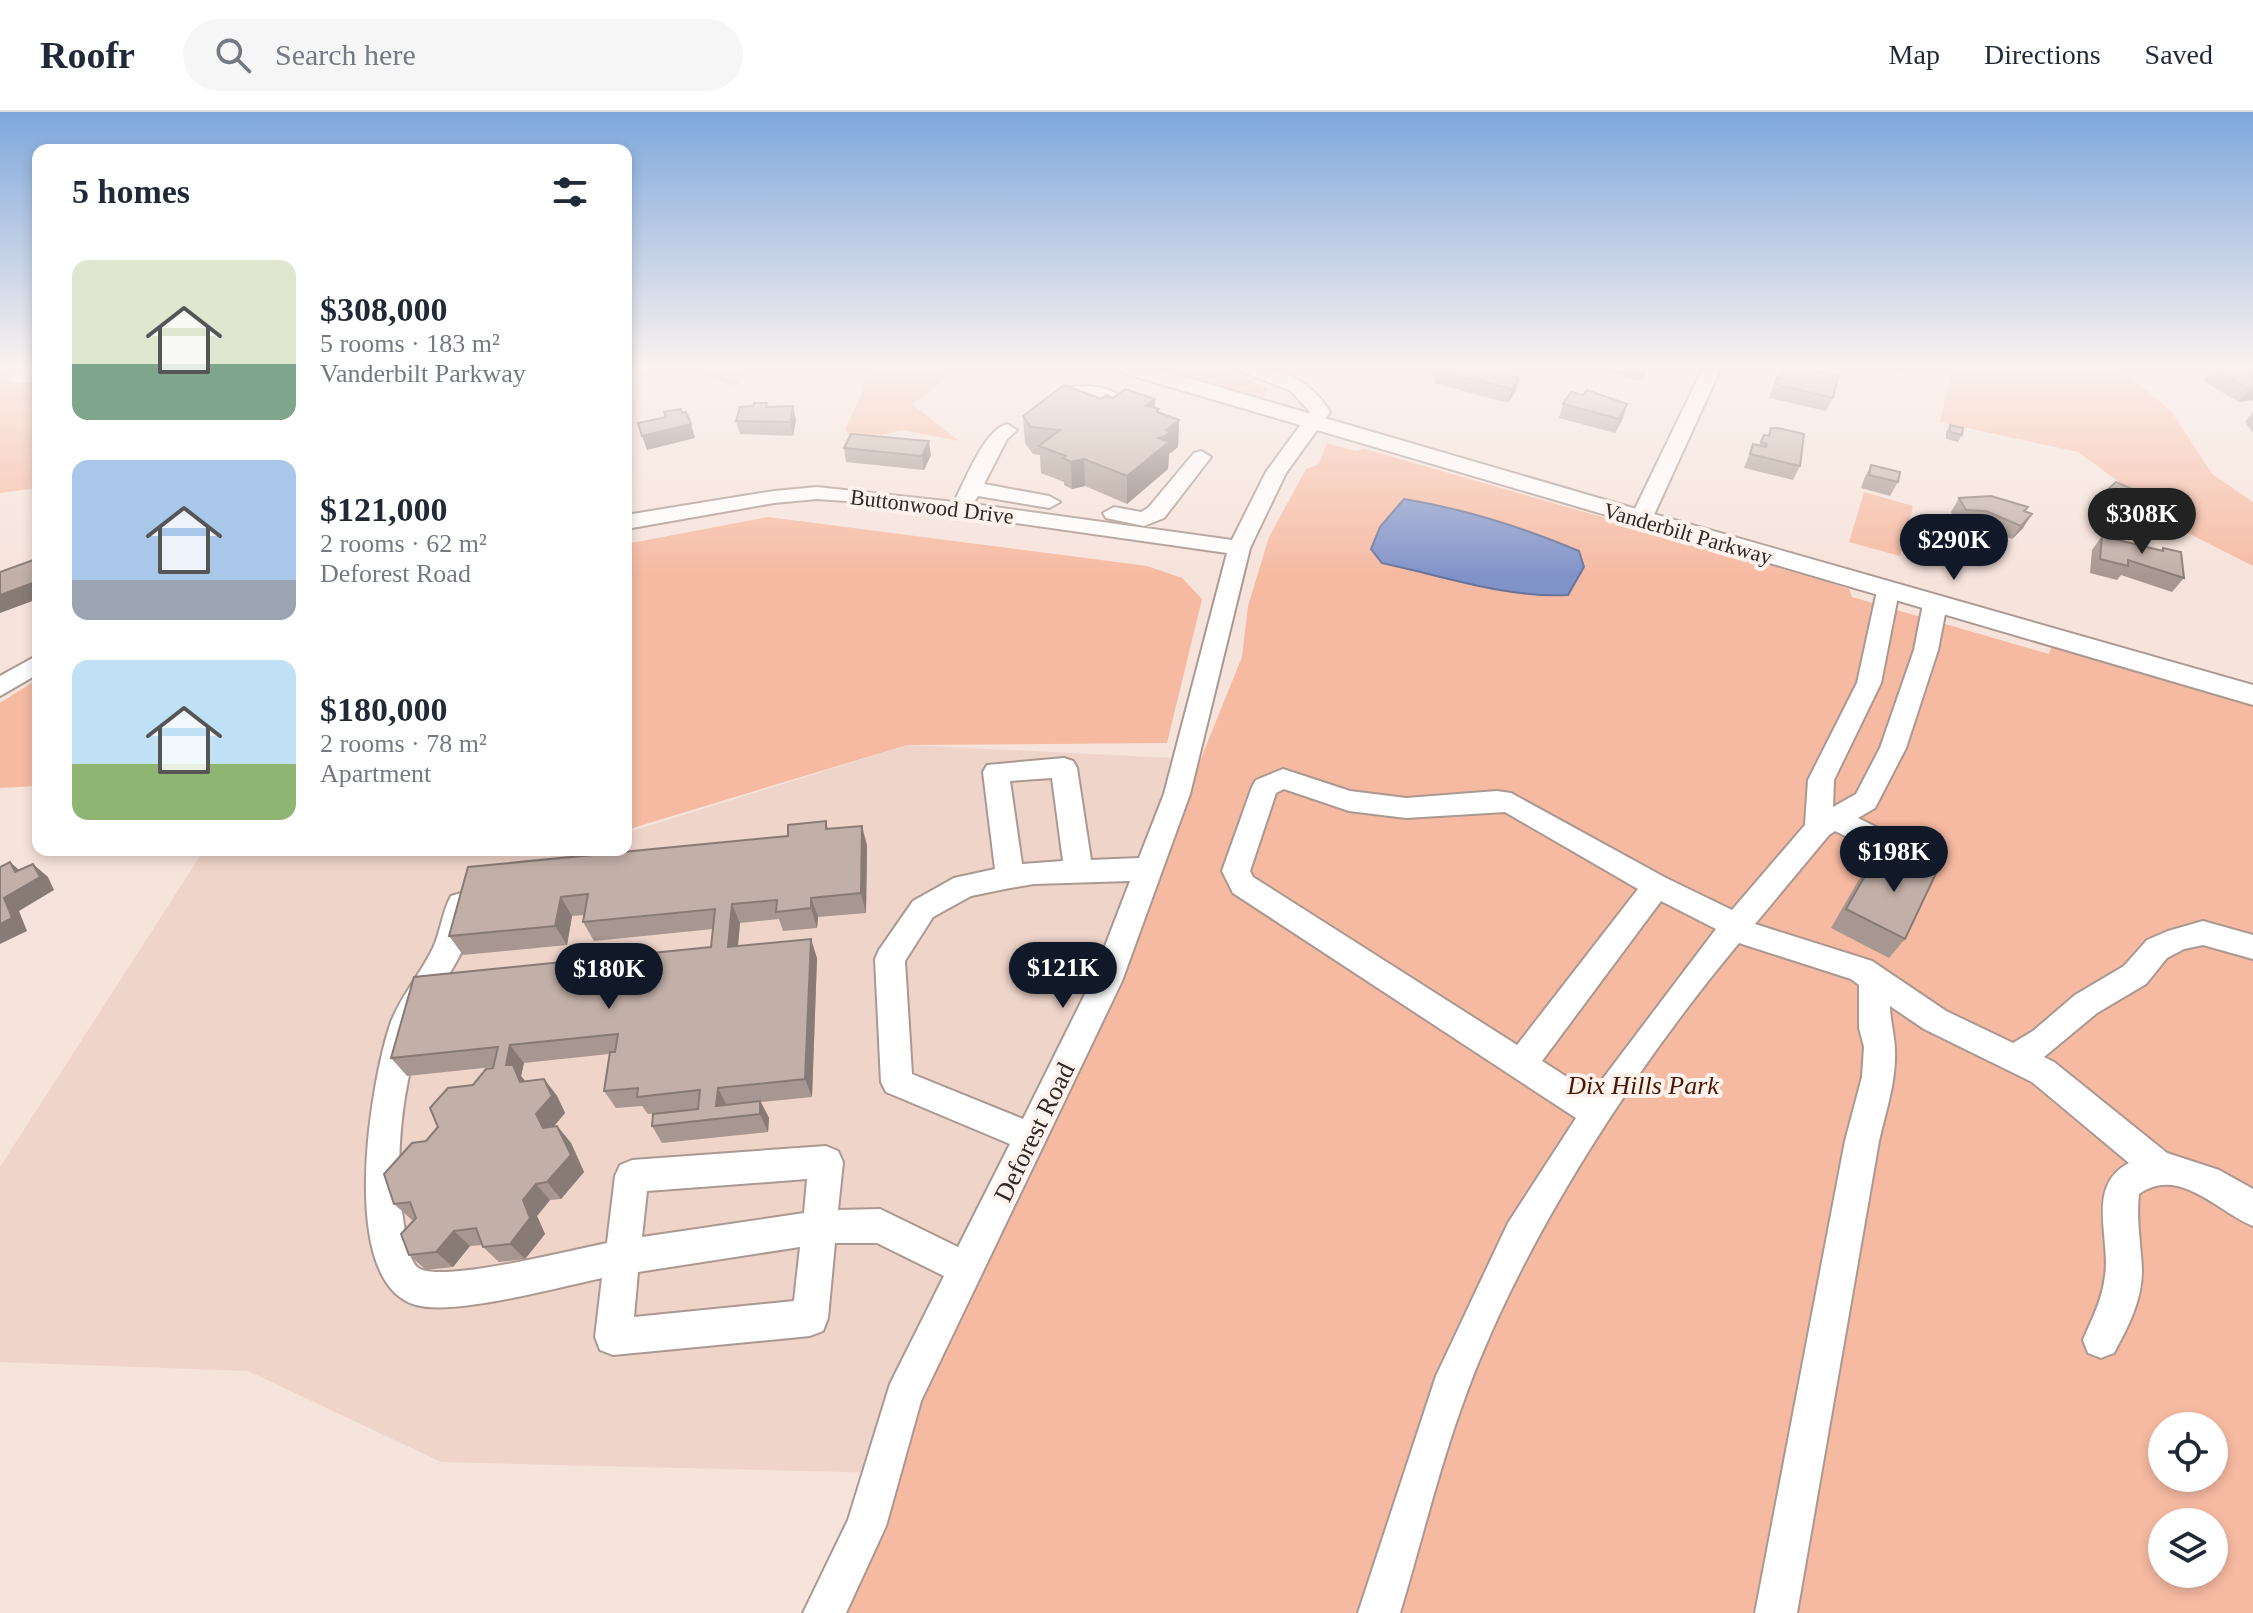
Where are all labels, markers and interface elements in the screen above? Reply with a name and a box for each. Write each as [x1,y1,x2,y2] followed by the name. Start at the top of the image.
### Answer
[183,19,743,91] search box
[211,33,255,77] icon: search
[40,34,135,76] text: Roofr
[275,38,416,71] text: Search here
[1889,39,1940,70] text: Map
[1984,39,2101,70] text: Directions
[2145,39,2213,70] text: Saved
[548,170,592,214] icon: filters
[72,173,190,210] text: 5 homes
[320,291,448,328] text: $308,000
[136,292,232,388] icon: home
[320,329,500,358] text: 5 rooms · 183 m²
[320,359,526,388] text: Vanderbilt Parkway
[849,484,1015,529] street label: Buttonwood Drive
[2086,488,2198,556] pin: $308K
[320,491,448,528] text: $121,000
[136,492,232,588] icon: home
[1601,497,1775,569] street label: Vanderbilt Parkway
[2106,499,2178,528] text: $308K
[1898,514,2010,582] pin: $290K
[1918,525,1990,554] text: $290K
[320,529,487,558] text: 2 rooms · 62 m²
[320,559,471,588] text: Deforest Road
[320,691,448,728] text: $180,000
[136,692,232,788] icon: home
[320,729,487,758] text: 2 rooms · 78 m²
[320,759,431,788] text: Apartment
[1838,826,1950,894] pin: $198K
[1858,837,1930,866] text: $198K
[1007,942,1119,1010] pin: $121K
[553,943,665,1011] pin: $180K
[1027,953,1099,982] text: $121K
[573,954,645,983] text: $180K
[988,1058,1081,1206] street label: Deforest Road
[1566,1071,1719,1100] park label: Dix Hills Park
[2148,1412,2228,1588] map controls
[2148,1412,2228,1492] button: locate
[2148,1508,2228,1588] button: layers

